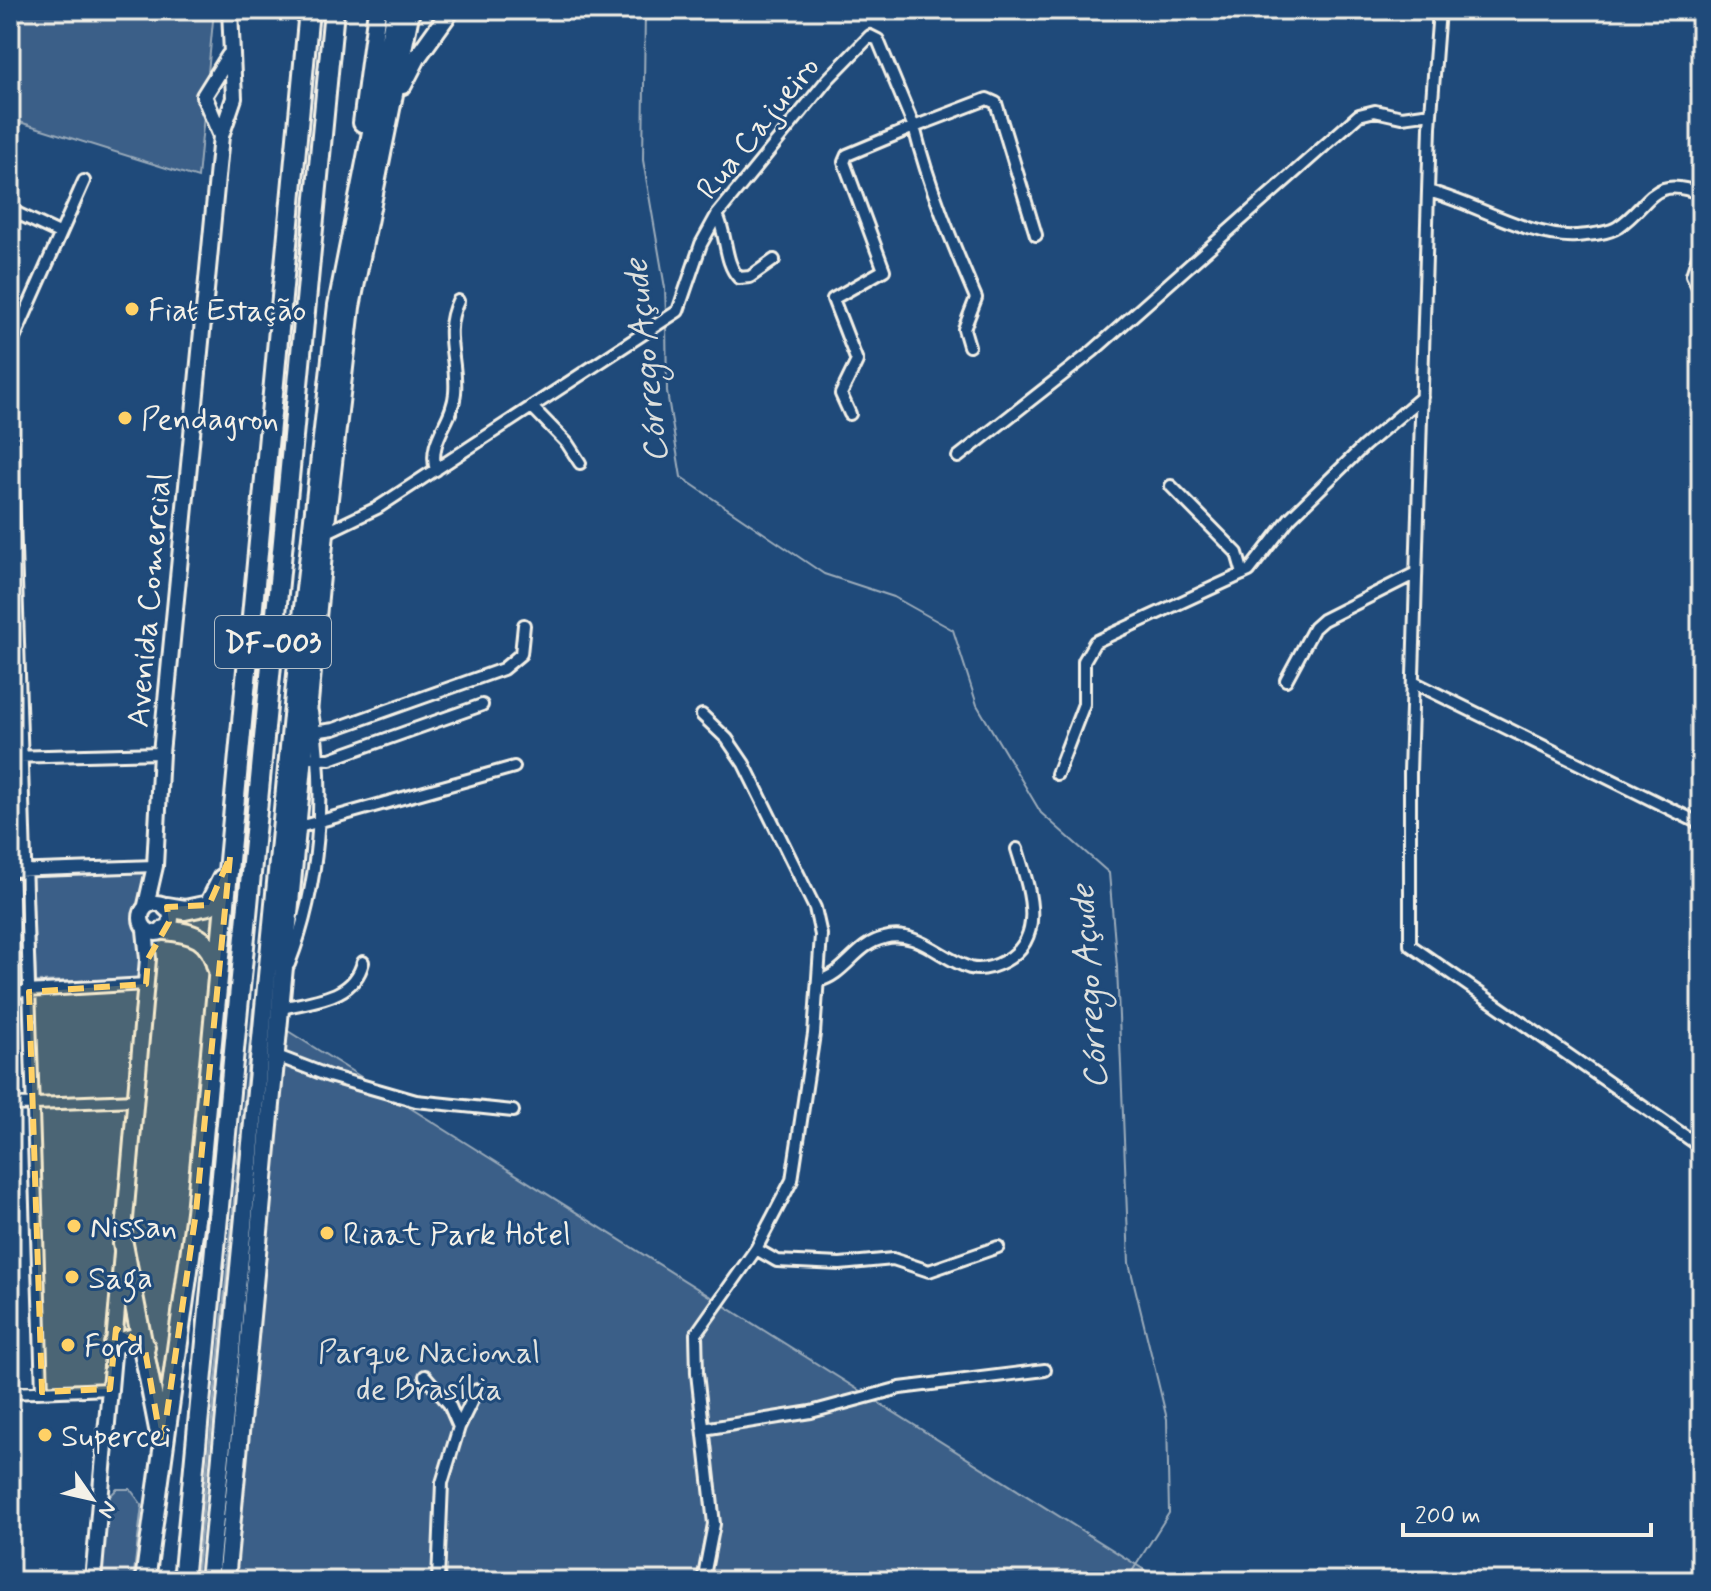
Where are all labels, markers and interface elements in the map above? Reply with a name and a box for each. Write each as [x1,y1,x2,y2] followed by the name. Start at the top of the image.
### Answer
[688,47,830,209] street label: Rua Cajueiro
[614,255,684,465] water label: Córrego Açude
[148,290,306,332] place label: Fiat Estação
[123,300,141,318] marker: Fiat Estação
[141,399,279,441] place label: Pendagron
[116,409,134,427] marker: Pendagron
[118,471,182,729] street label: Avenida Comercial
[215,616,331,668] road number: DF-003
[1061,881,1123,1090] water label: Córrego Açude
[90,1207,177,1249] place label: Nissan
[343,1214,571,1256] place label: Riaat Park Hotel
[65,1217,83,1235] marker: Nissan
[318,1224,336,1242] marker: Riaat Park Hotel
[88,1258,153,1303] place label: Saga
[63,1268,81,1286] marker: Saga
[84,1326,144,1368] place label: Ford
[318,1332,540,1411] park label: Parque Nacional de Brasília
[59,1336,77,1354] marker: Ford
[61,1416,171,1458] place label: Supercei
[36,1426,54,1444] marker: Supercei
[52,1459,132,1539] north arrow
[1403,1487,1651,1537] scale bar
[91,1495,123,1523] text: N
[1415,1501,1481,1532] text: 200 m

